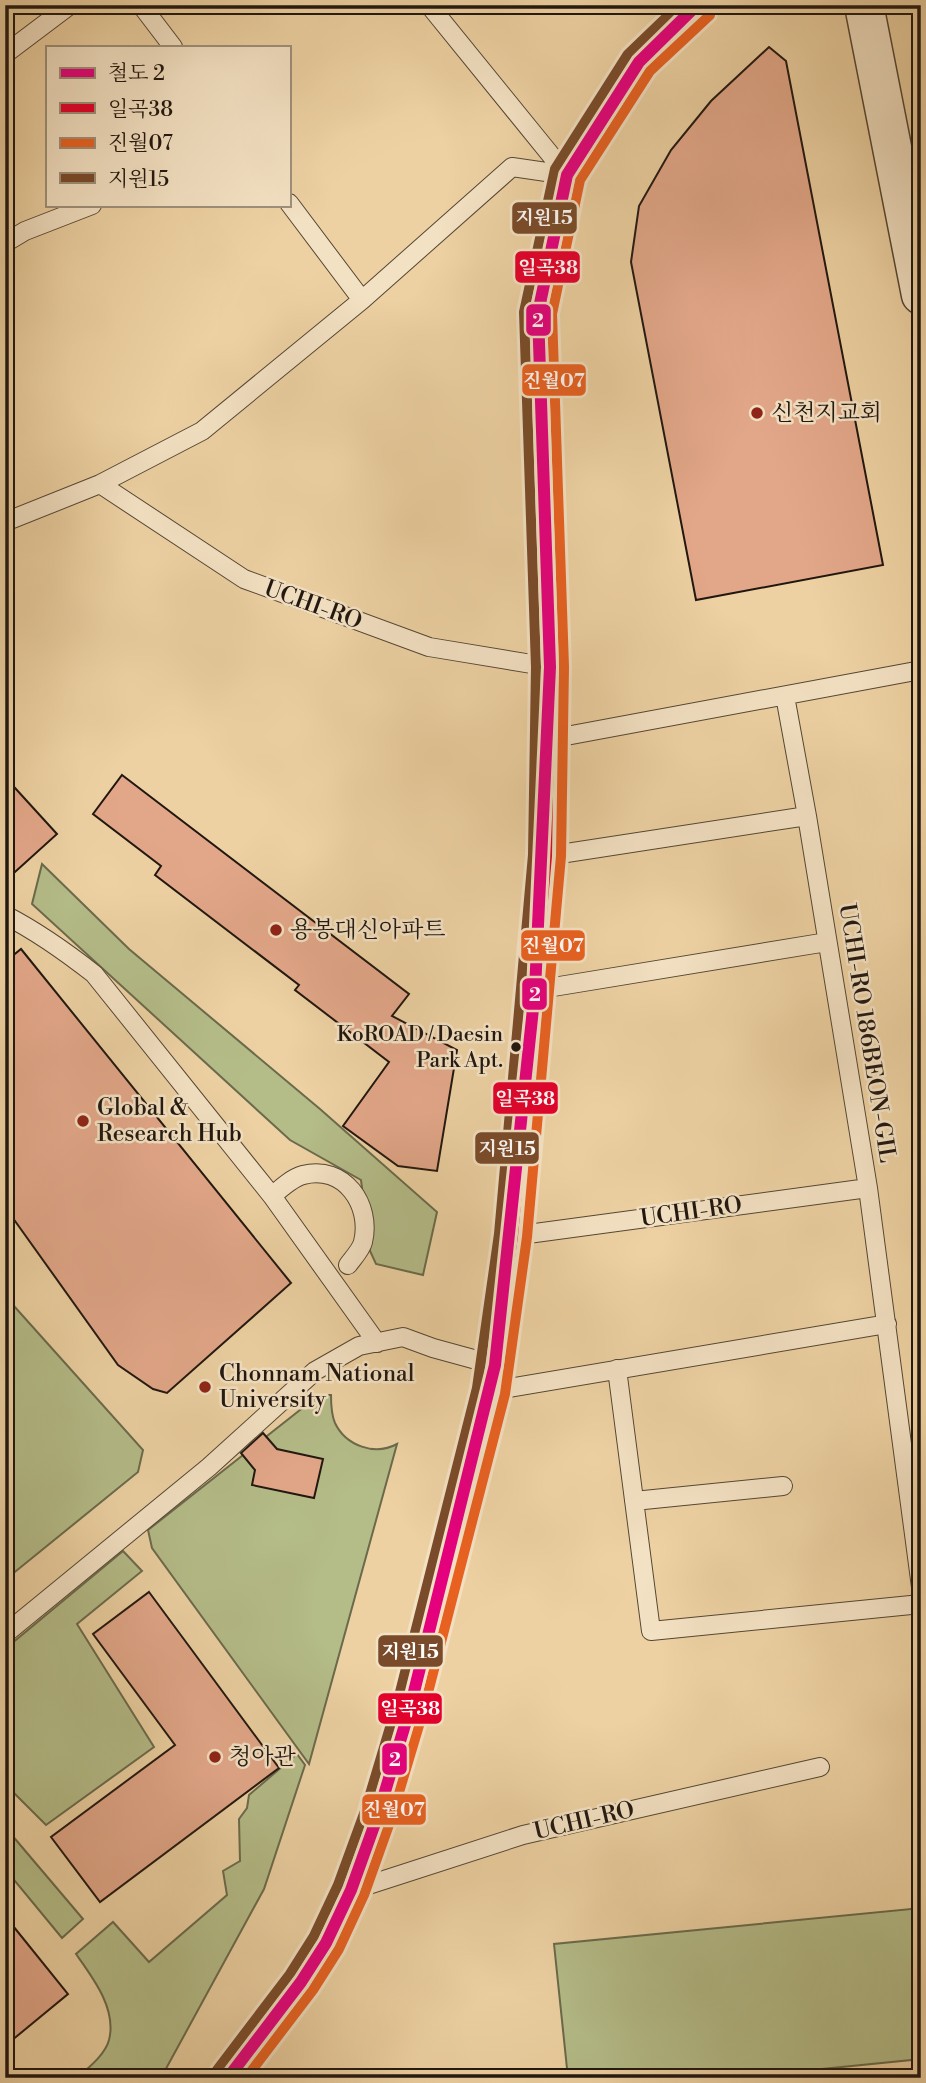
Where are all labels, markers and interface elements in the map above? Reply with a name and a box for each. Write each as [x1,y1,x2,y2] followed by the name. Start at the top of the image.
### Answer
[46,46,290,206] legend
[108,61,165,87] text: 철도 2
[108,97,173,123] text: 일곡38
[108,131,173,157] text: 진월07
[108,167,169,193] text: 지원15
[511,201,578,235] line badge: 지원15
[515,206,573,230] text: 지원15
[514,250,581,284] line badge: 일곡38
[518,256,578,280] text: 일곡38
[525,303,552,337] line badge: 2
[532,309,544,333] text: 2
[521,363,587,397] line badge: 진월07
[523,369,585,393] text: 진월07
[771,399,882,427] place label: 신천지교회
[749,405,765,421] marker: 신천지교회
[260,574,366,636] street label: UCHI-RO
[833,901,901,1165] street label: UCHI-RO 186BEON-GIL
[290,916,446,944] place label: 용봉대신아파트
[268,922,284,938] marker: 용봉대신아파트
[520,929,586,962] line badge: 진월07
[522,934,584,958] text: 진월07
[521,977,548,1011] line badge: 2
[529,983,541,1007] text: 2
[337,1022,503,1074] place label: KoROAD / Daesin Park Apt.
[509,1040,523,1054] marker: KoROAD / Daesin Park Apt.
[492,1081,559,1115] line badge: 일곡38
[495,1087,555,1111] text: 일곡38
[97,1094,242,1148] place label: Global & Research Hub
[75,1113,91,1129] marker: Global & Research Hub
[474,1131,540,1165] line badge: 지원15
[478,1137,536,1161] text: 지원15
[638,1191,744,1233] street label: UCHI-RO
[219,1360,415,1414] place label: Chonnam National University
[197,1379,213,1395] marker: Chonnam National University
[377,1634,444,1668] line badge: 지원15
[381,1640,439,1664] text: 지원15
[377,1692,443,1725] line badge: 일곡38
[380,1697,440,1721] text: 일곡38
[381,1742,408,1776] line badge: 2
[229,1743,296,1771] place label: 청아관
[389,1748,401,1772] text: 2
[207,1749,223,1765] marker: 청아관
[361,1793,427,1826] line badge: 진월07
[531,1796,637,1846] street label: UCHI-RO
[363,1798,425,1822] text: 진월07

